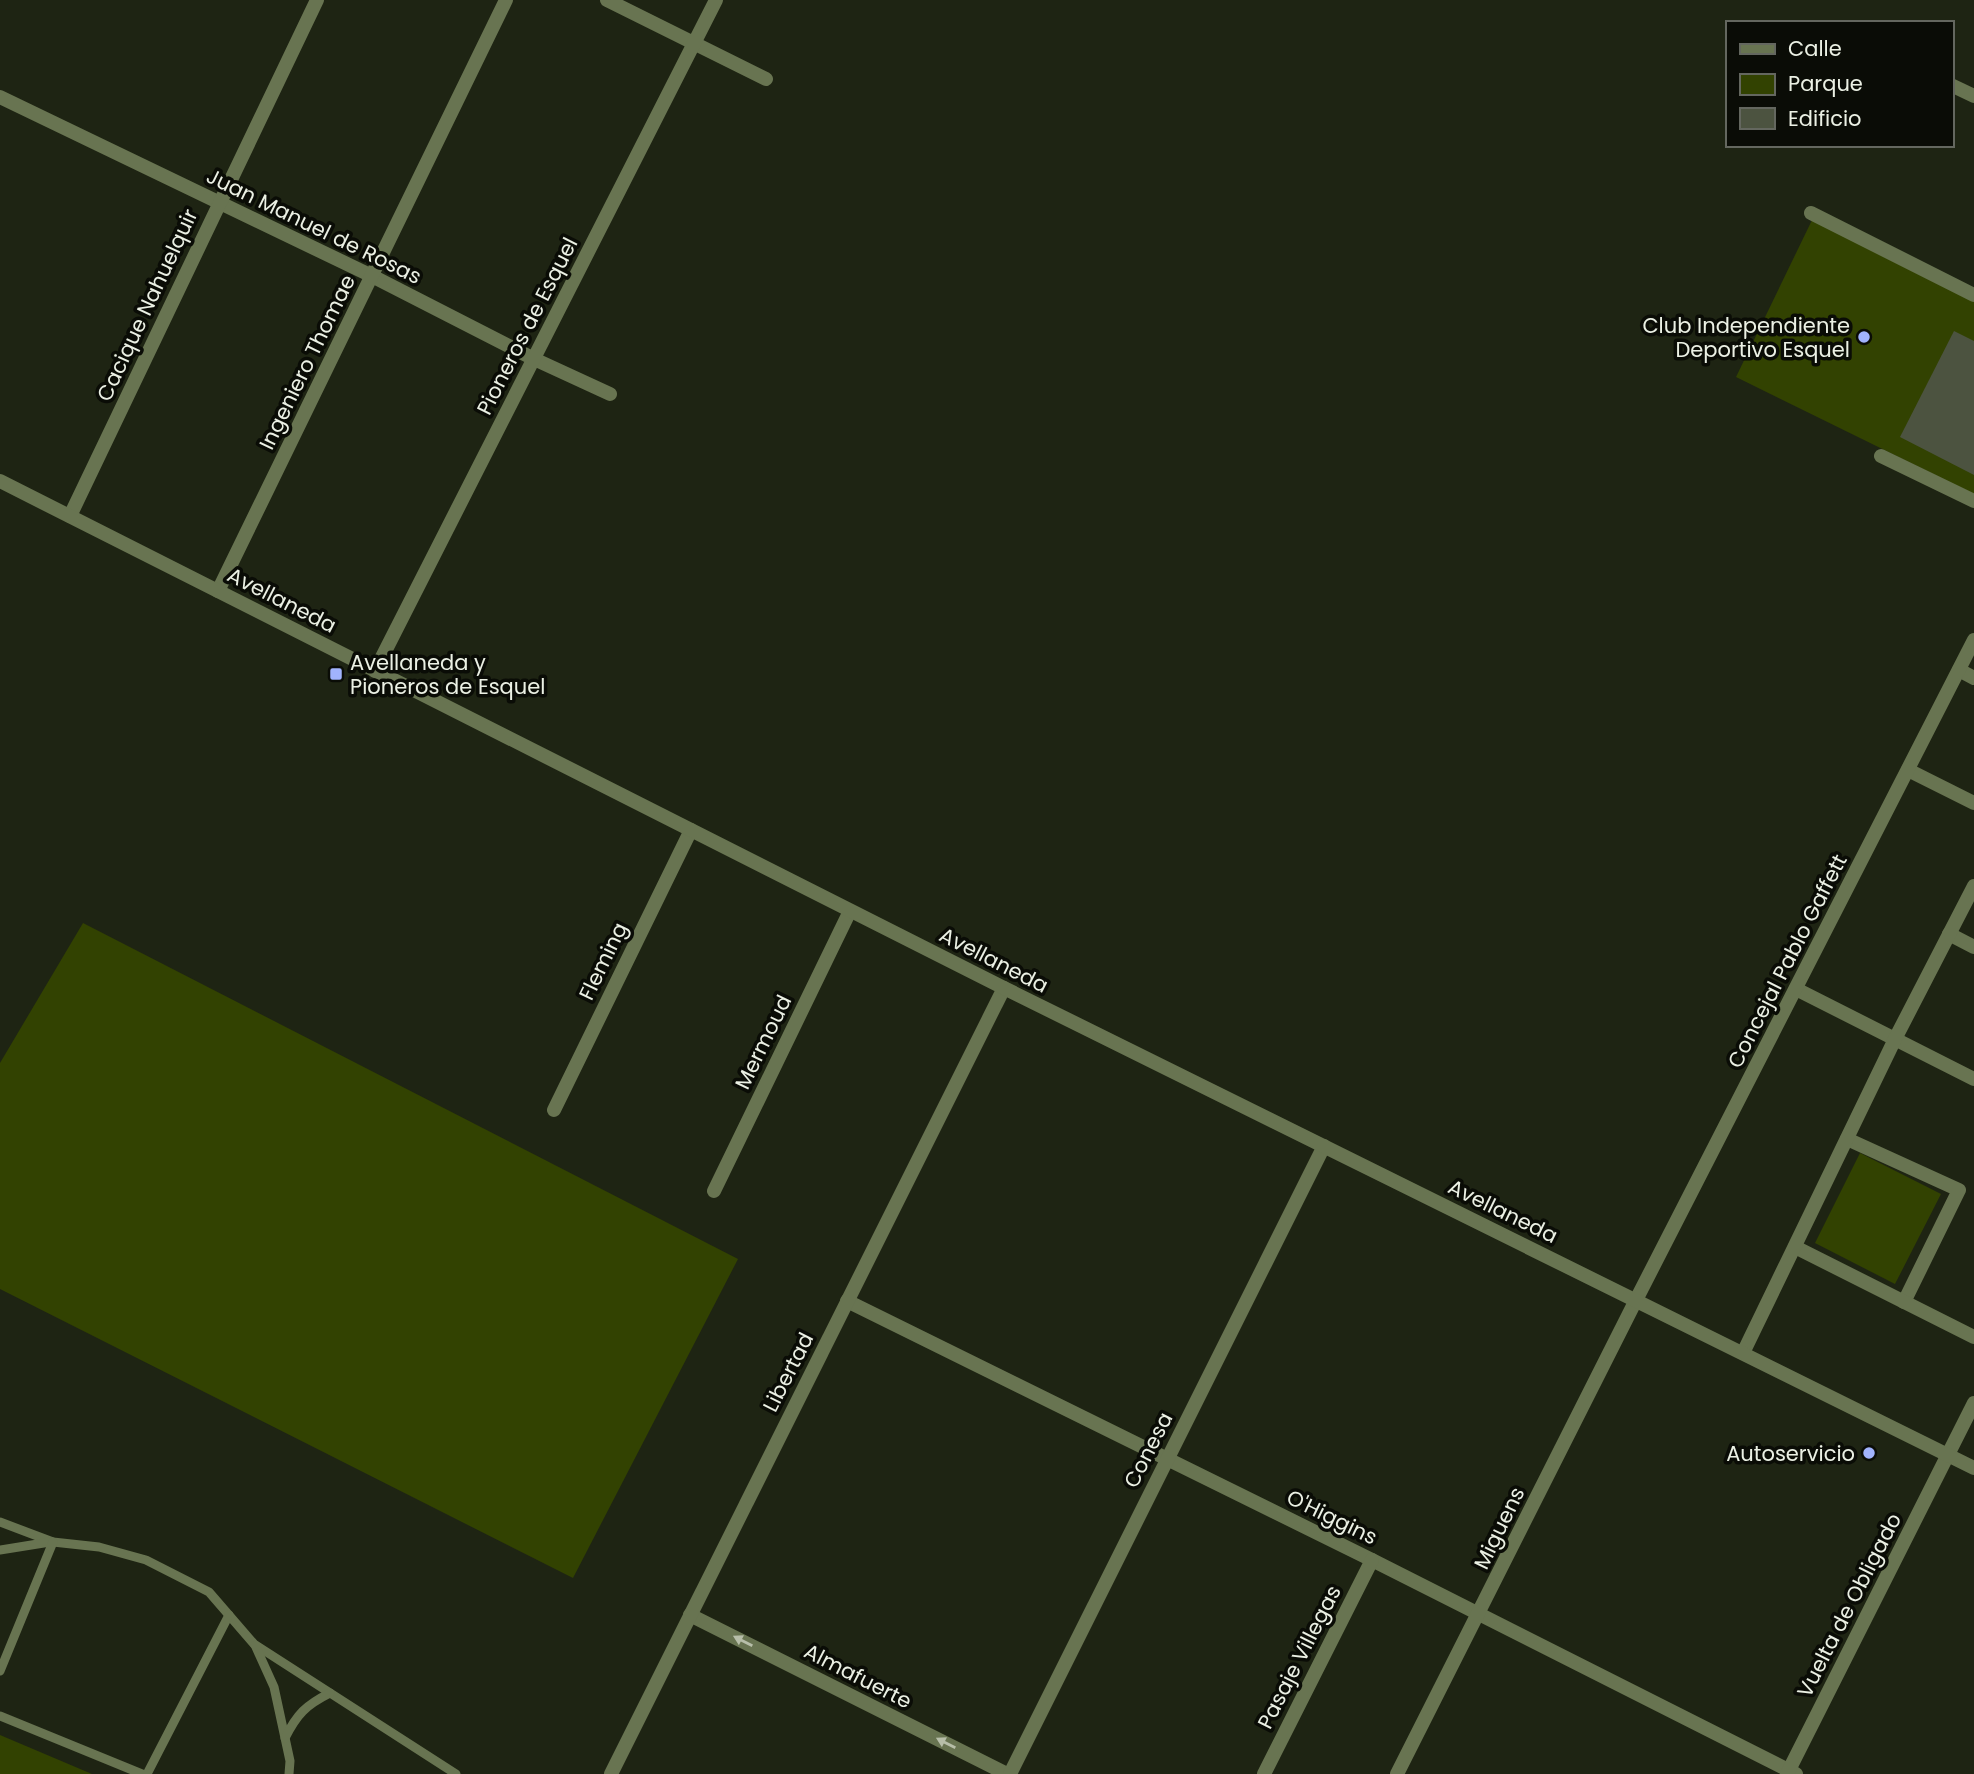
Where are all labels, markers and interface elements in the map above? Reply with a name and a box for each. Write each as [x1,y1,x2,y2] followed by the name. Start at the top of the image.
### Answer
[1726,21,1953,147] legend
[1788,34,1842,63] text: Calle
[1788,69,1863,98] text: Parque
[1788,104,1862,133] text: Edificio
[202,161,426,291] street label: Juan Manuel de Rosas
[90,204,204,406] street label: Cacique Nahuelquir
[470,232,584,420] street label: Pioneros de Esquel
[252,270,362,454] street label: Ingeniero Thomae
[1642,311,1850,364] place label: Club Independiente Deportivo Esquel
[1856,329,1872,345] marker: Club Independiente Deportivo Esquel
[223,560,341,640] street label: Avellaneda
[350,648,545,701] place label: Avellaneda y Pioneros de Esquel
[328,666,344,682] marker: Avellaneda y Pioneros de Esquel
[1720,849,1854,1073] street label: Concejal Pablo Gaffett
[572,917,634,1005] street label: Fleming
[935,920,1053,1000] street label: Avellaneda
[728,990,798,1094] street label: Mermoud
[1443,1172,1563,1250] street label: Avellaneda
[756,1327,820,1417] street label: Libertad
[1117,1407,1179,1493] street label: Conesa
[1726,1439,1855,1468] place label: Autoservicio
[1861,1445,1877,1461] marker: Autoservicio
[1467,1482,1531,1574] street label: Miguens
[1282,1483,1382,1551] street label: O'Higgins
[1790,1508,1908,1702] street label: Vuelta de Obligado
[1250,1580,1348,1734] street label: Pasaje Villegas
[733,1636,753,1647] one-way arrow
[799,1637,917,1715] street label: Almafuerte
[936,1738,956,1749] one-way arrow

